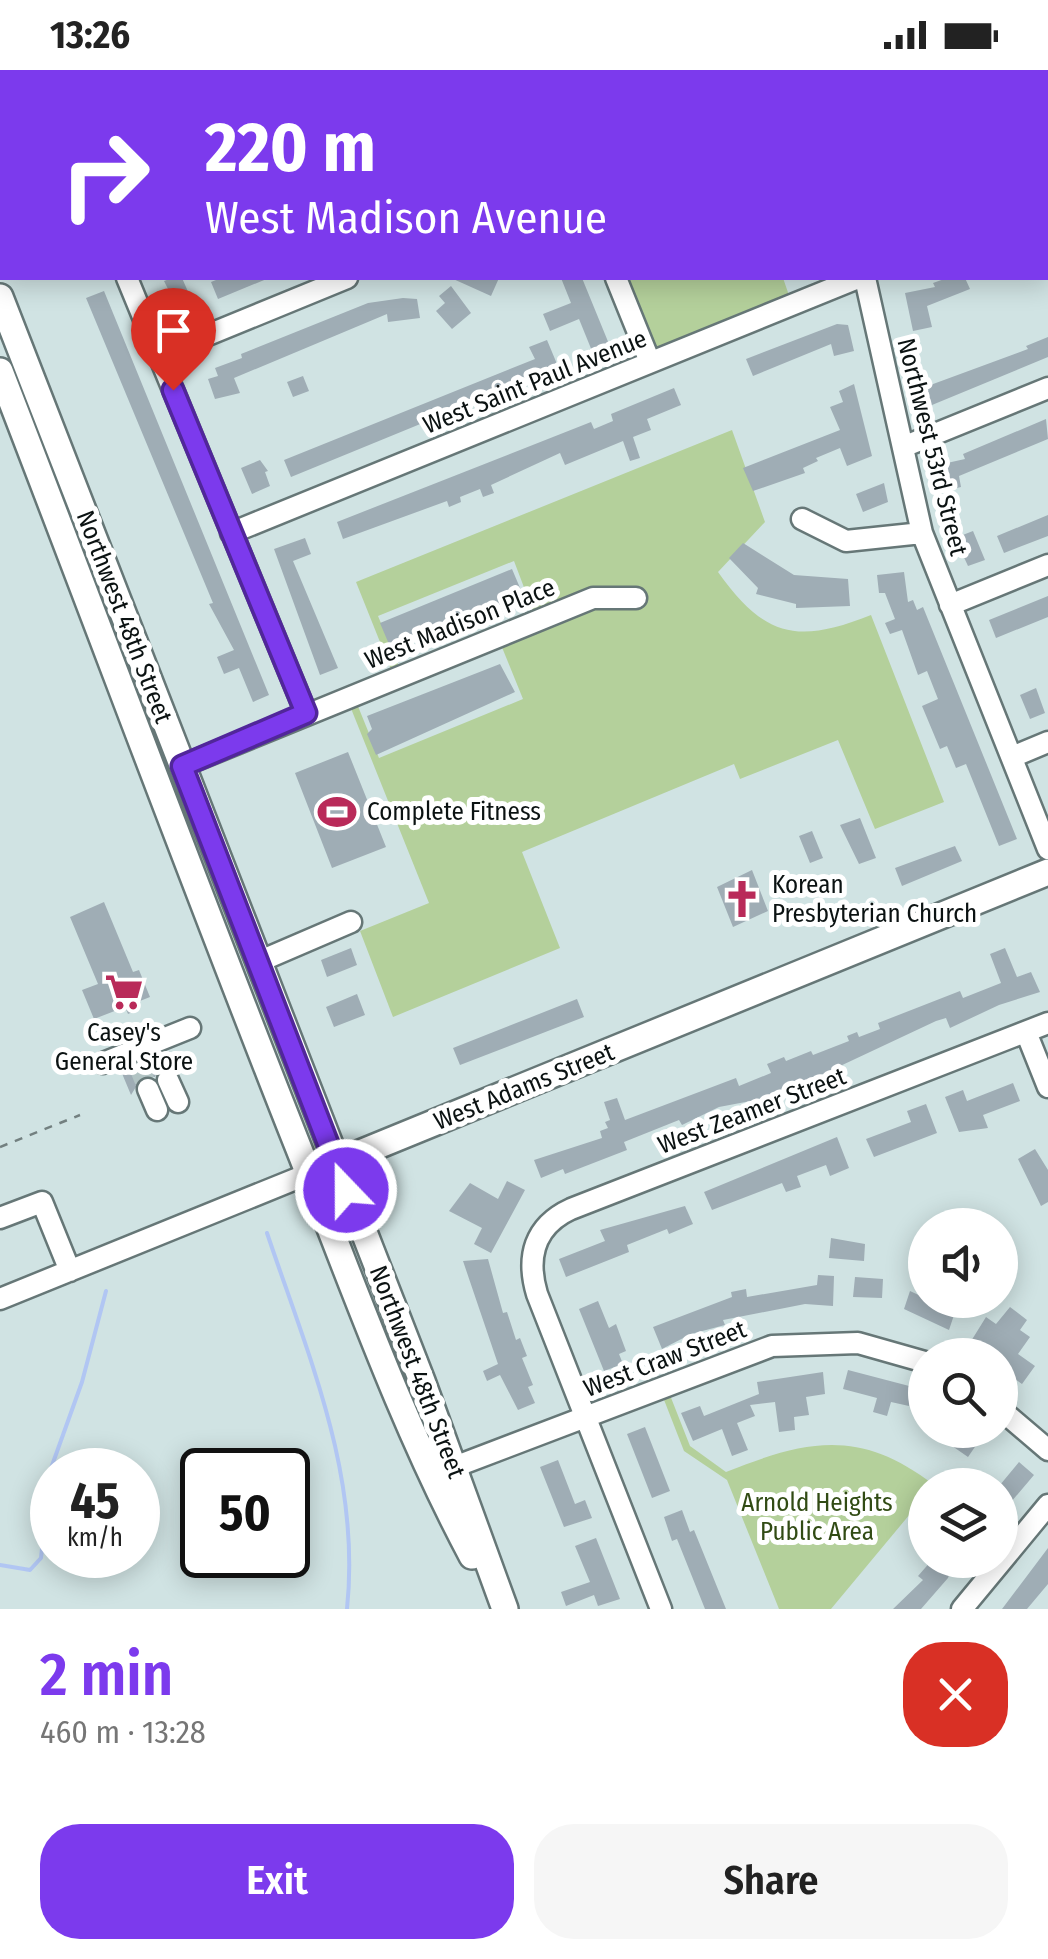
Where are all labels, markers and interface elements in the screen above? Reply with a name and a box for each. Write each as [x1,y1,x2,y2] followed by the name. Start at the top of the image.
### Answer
[50,12,130,58] text: 13:26
[205,106,376,190] text: 220 m
[40,110,170,240] icon: right
[205,191,607,245] text: West Madison Avenue
[131,288,216,391] pin
[146,303,201,358] icon: arrive
[419,323,651,441] street label: West Saint Paul Avenue
[890,335,974,560] street label: Northwest 53rd Street
[70,507,179,728] street label: Northwest 48th Street
[361,572,559,676] street label: West Madison Place
[316,791,358,833] sports icon: Complete Fitness
[367,797,541,827] place label: Complete Fitness
[772,870,977,929] place label: Korean Presbyterian Church
[721,878,763,920] church icon: Korean Presbyterian Church
[103,971,145,1013] supermarket icon: Casey's General Store
[55,1018,193,1077] place label: Casey's General Store
[430,1037,619,1137] street label: West Adams Street
[654,1061,851,1161] street label: West Zeamer Street
[294,1138,398,1242] position arrow
[908,1208,1018,1578] map controls
[908,1208,1018,1318] button: sound
[363,1262,472,1483] street label: Northwest 48th Street
[579,1314,751,1404] street label: West Craw Street
[908,1338,1018,1448] button: search
[180,1448,310,1578] speed limit sign: 50
[908,1468,1018,1578] button: layers
[70,1471,120,1531] text: 45
[741,1488,893,1547] park label: Arnold Heights Public Area
[67,1523,123,1553] text: km/h
[40,1639,173,1711] text: 2 min
[903,1642,1008,1747] button: close
[40,1713,206,1751] text: 460 m · 13:28
[40,1824,514,1939] button: Exit
[534,1824,1008,1939] button: Share

